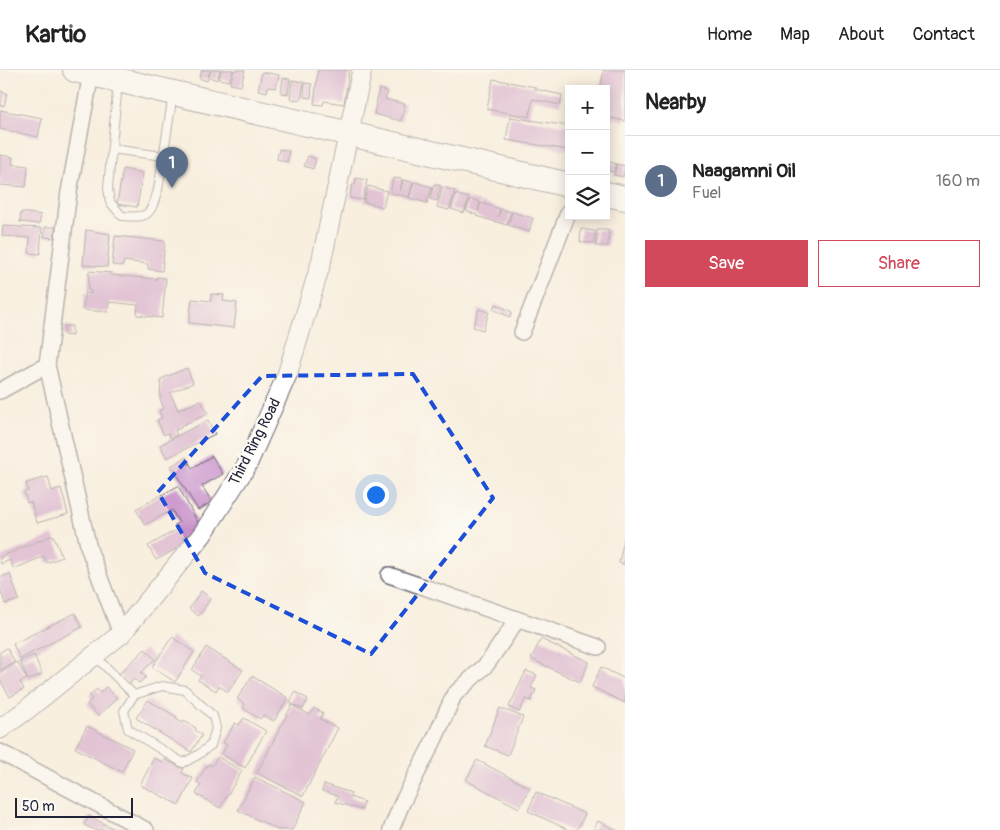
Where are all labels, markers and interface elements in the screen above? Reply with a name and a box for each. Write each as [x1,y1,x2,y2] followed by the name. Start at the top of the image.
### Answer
[25,20,86,49] text: Kartio
[707,23,752,46] text: Home
[780,23,810,46] text: Map
[838,23,884,46] text: About
[912,23,975,46] text: Contact
[565,85,610,220] map controls
[565,85,610,130] button: +
[645,89,706,116] text: Nearby
[565,130,610,175] button: −
[156,147,188,188] pin: 1
[692,159,796,183] text: Naagamni Oil
[658,171,664,191] text: 1
[936,171,980,191] text: 160 m
[565,175,610,220] button: layers
[692,183,721,203] text: Fuel
[645,240,808,287] button: Save
[818,240,980,287] button: Share
[225,395,285,489] street label: Third Ring Road
[363,482,389,508] your location
[15,795,132,818] scale bar
[22,798,55,815] text: 50 m

